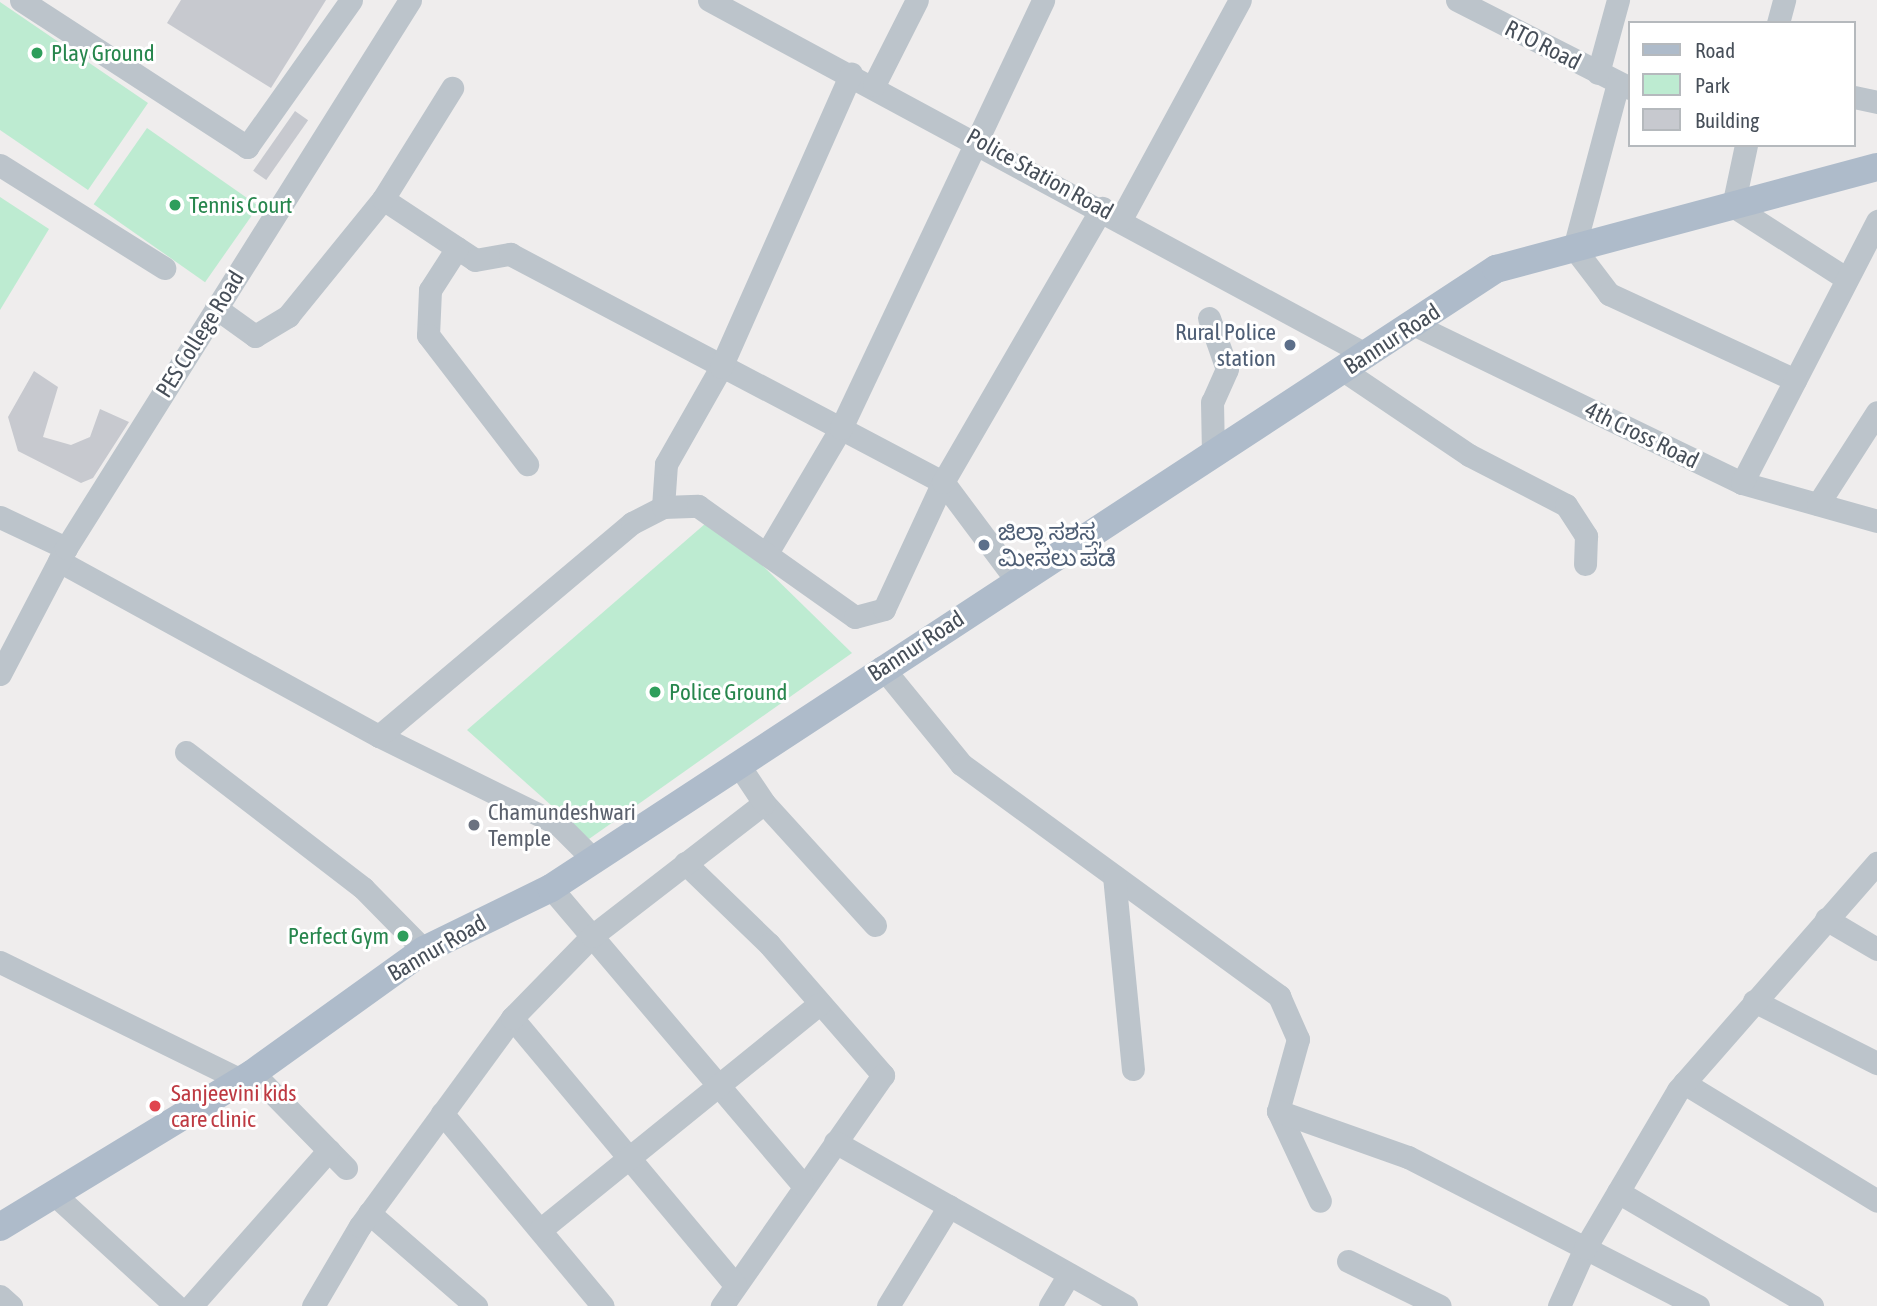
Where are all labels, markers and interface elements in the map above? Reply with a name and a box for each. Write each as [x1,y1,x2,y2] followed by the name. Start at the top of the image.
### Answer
[1500,14,1586,76] street label: RTO Road
[1629,21,1856,147] legend
[1695,38,1735,62] text: Road
[51,39,155,67] place label: Play Ground
[29,45,45,61] marker: Play Ground
[1695,73,1730,97] text: Park
[1695,108,1759,132] text: Building
[962,122,1118,226] street label: Police Station Road
[189,191,292,219] place label: Tennis Court
[167,197,183,213] marker: Tennis Court
[150,265,250,403] street label: PES College Road
[1339,298,1445,380] street label: Bannur Road
[1175,318,1276,372] place label: Rural Police station
[1282,337,1298,353] marker: Rural Police station
[1581,396,1703,474] street label: 4th Cross Road
[998,518,1116,572] place label: ಜಿಲ್ಲಾ ಸಶಸ್ತ್ರ ಮೀಸಲು ಪಡೆ
[976,537,992,553] marker: ಜಿಲ್ಲಾ ಸಶಸ್ತ್ರ ಮೀಸಲು ಪಡೆ
[863,605,969,687] street label: Bannur Road
[669,678,787,706] place label: Police Ground
[647,684,663,700] marker: Police Ground
[488,798,636,852] place label: Chamundeshwari Temple
[466,817,482,833] marker: Chamundeshwari Temple
[383,909,491,987] street label: Bannur Road
[288,922,389,950] place label: Perfect Gym
[395,928,411,944] marker: Perfect Gym
[171,1079,296,1133] place label: Sanjeevini kids care clinic
[145,1096,165,1116] marker: Sanjeevini kids care clinic

